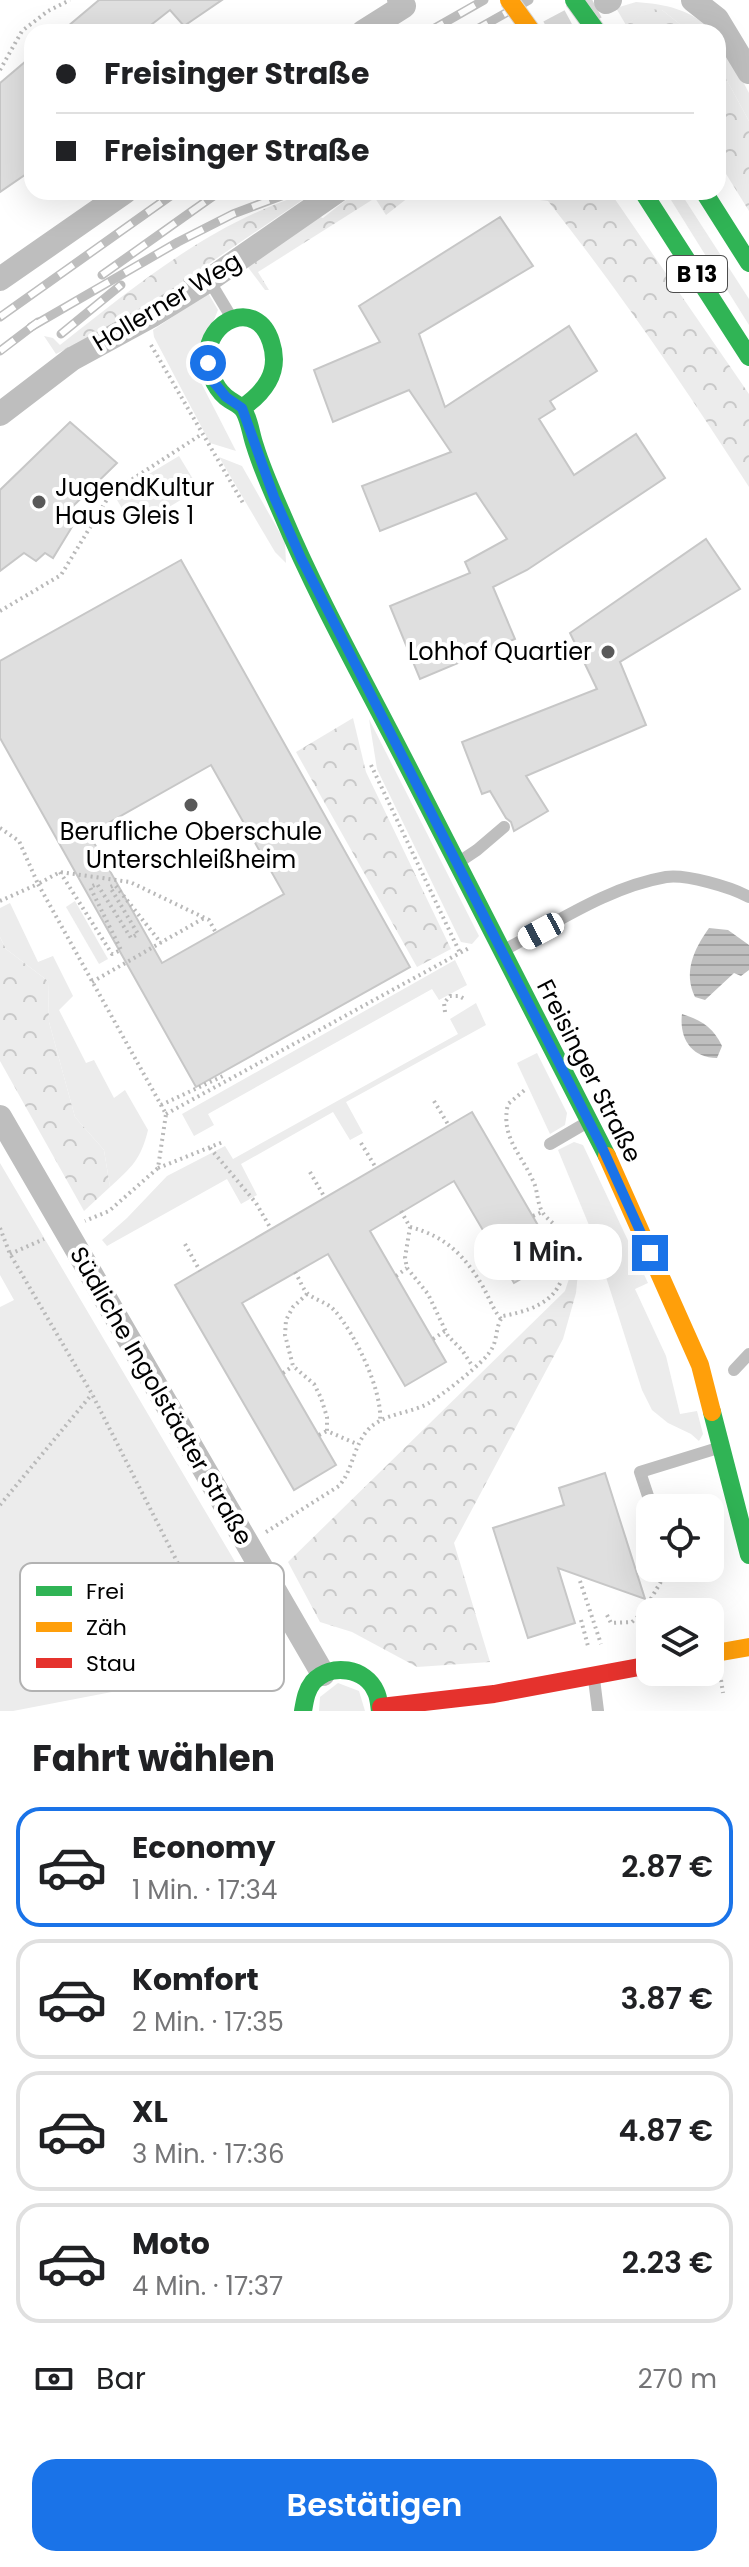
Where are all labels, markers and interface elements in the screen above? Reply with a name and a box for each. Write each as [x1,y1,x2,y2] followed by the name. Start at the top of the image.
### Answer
[104,52,370,95] text: Freisinger Straße
[104,129,370,172] text: Freisinger Straße
[86,244,247,359] street label: Hollerner Weg
[667,256,727,292] road number: B 13
[190,345,226,381] route start
[55,471,215,532] place label: JugendKultur Haus Gleis 1
[30,493,48,511] marker: JugendKultur Haus Gleis 1
[408,635,592,668] place label: Lohhof Quartier
[599,643,617,661] marker: Lohhof Quartier
[182,796,200,814] marker: Berufliche Oberschule Unterschleißheim
[60,815,322,876] place label: Berufliche Oberschule Unterschleißheim
[514,909,568,953] car
[529,974,650,1168] street label: Freisinger Straße
[474,1225,622,1281] callout: 1 Min.
[513,1234,583,1270] text: 1 Min.
[632,1235,668,1271] route end
[62,1241,261,1551] street label: Südliche Ingolstädter Straße
[636,1494,724,1686] map controls
[636,1494,724,1582] button: locate
[20,1563,284,1691] legend
[86,1576,124,1607] text: Frei
[636,1598,724,1686] button: layers
[86,1612,127,1643] text: Zäh
[86,1648,136,1679] text: Stau
[32,1733,275,1784] text: Fahrt wählen
[132,1826,276,1869] text: Economy
[36,1831,108,1903] icon: car
[621,1845,713,1888] text: 2.87 €
[132,1872,277,1908] text: 1 Min. · 17:34
[132,1958,259,2001] text: Komfort
[36,1963,108,2035] icon: car
[620,1977,713,2020] text: 3.87 €
[132,2004,284,2040] text: 2 Min. · 17:35
[132,2090,168,2133] text: XL
[36,2095,108,2167] icon: car
[619,2109,713,2152] text: 4.87 €
[132,2136,284,2172] text: 3 Min. · 17:36
[132,2222,210,2265] text: Moto
[36,2227,108,2299] icon: car
[622,2241,713,2284] text: 2.23 €
[132,2268,283,2304] text: 4 Min. · 17:37
[32,2357,76,2401] icon: cash
[96,2357,146,2400] text: Bar
[638,2361,717,2397] text: 270 m
[32,2459,717,2551] button: Bestätigen

